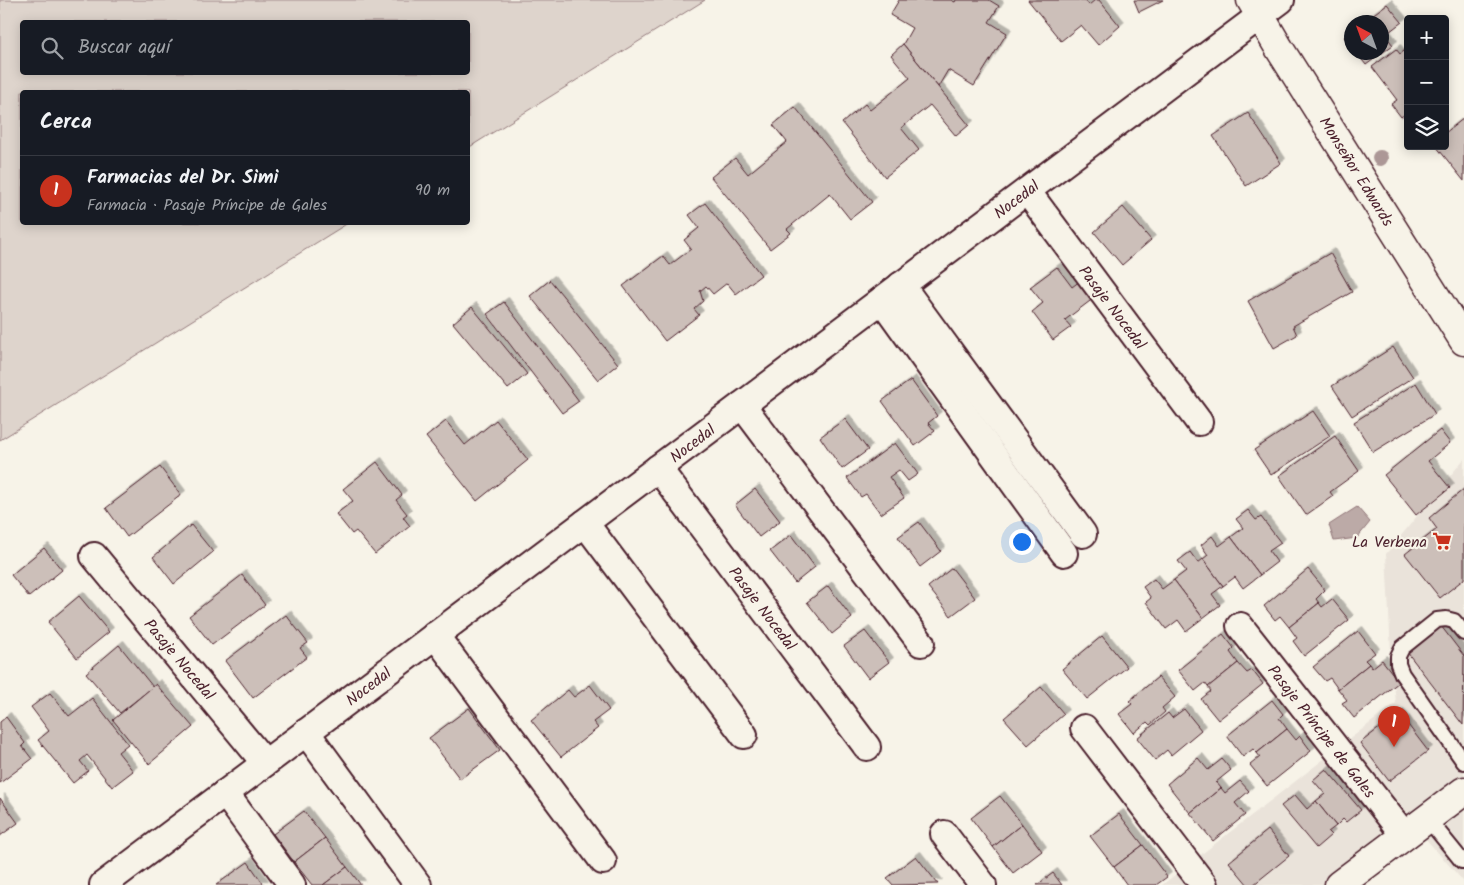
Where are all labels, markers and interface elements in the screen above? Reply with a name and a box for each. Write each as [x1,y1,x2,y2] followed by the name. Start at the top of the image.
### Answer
[1344,15,1389,60] north arrow
[1404,15,1449,150] map controls
[1404,15,1449,60] button: +
[20,20,470,75] search box
[78,33,170,63] text: Buscar aquí
[38,34,66,62] icon: search
[1404,60,1449,105] button: −
[1404,105,1449,150] button: layers
[40,106,92,139] text: Cerca
[1312,112,1400,232] street label: Monseñor Edwards
[87,163,278,193] text: Farmacias del Dr. Simi
[989,175,1045,226] street label: Nocedal
[54,178,58,203] text: 1
[415,178,450,203] text: 90 m
[87,193,327,218] text: Farmacia · Pasaje Príncipe de Gales
[1072,260,1152,355] street label: Pasaje Nocedal
[665,419,721,470] street label: Nocedal
[1009,529,1035,555] your location
[1352,530,1427,555] place label: La Verbena
[1431,530,1453,552] supermarket icon: La Verbena
[722,561,802,656] street label: Pasaje Nocedal
[137,614,221,706] street label: Pasaje Nocedal
[1261,660,1381,804] street label: Pasaje Príncipe de Gales
[341,662,397,713] street label: Nocedal
[1378,706,1410,747] pin: 1

